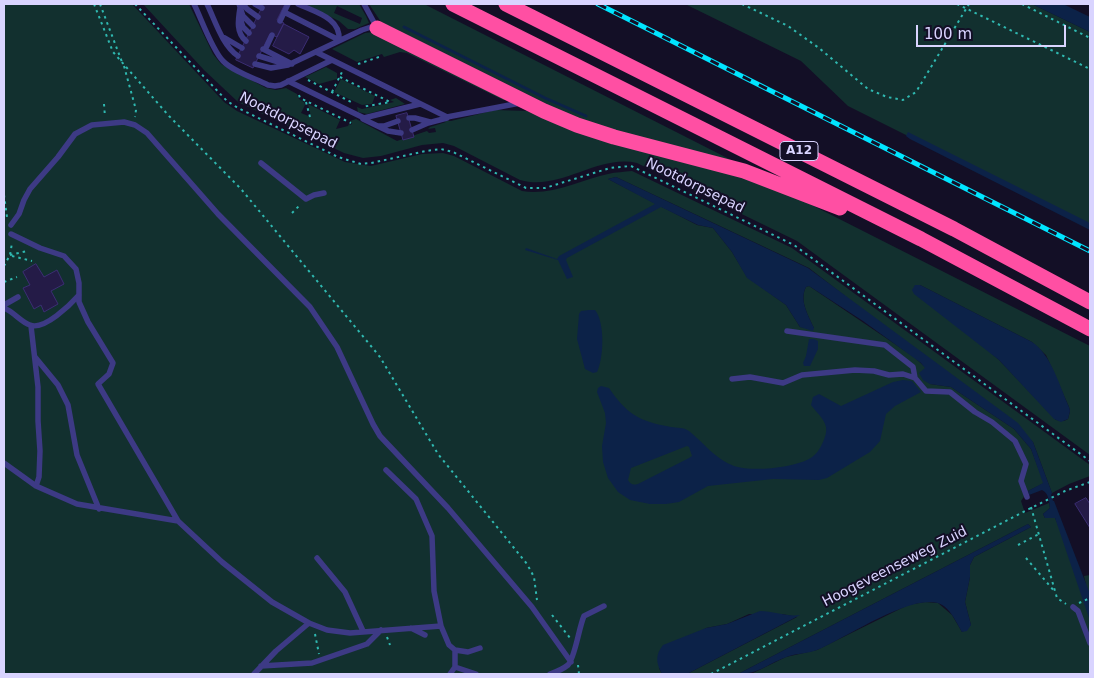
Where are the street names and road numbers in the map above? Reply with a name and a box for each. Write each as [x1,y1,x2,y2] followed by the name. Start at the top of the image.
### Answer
[236,89,340,153] street label: Nootdorpsepad
[780,142,818,160] road number: A12
[643,155,747,217] street label: Nootdorpsepad
[820,523,970,611] street label: Hoogeveenseweg Zuid

